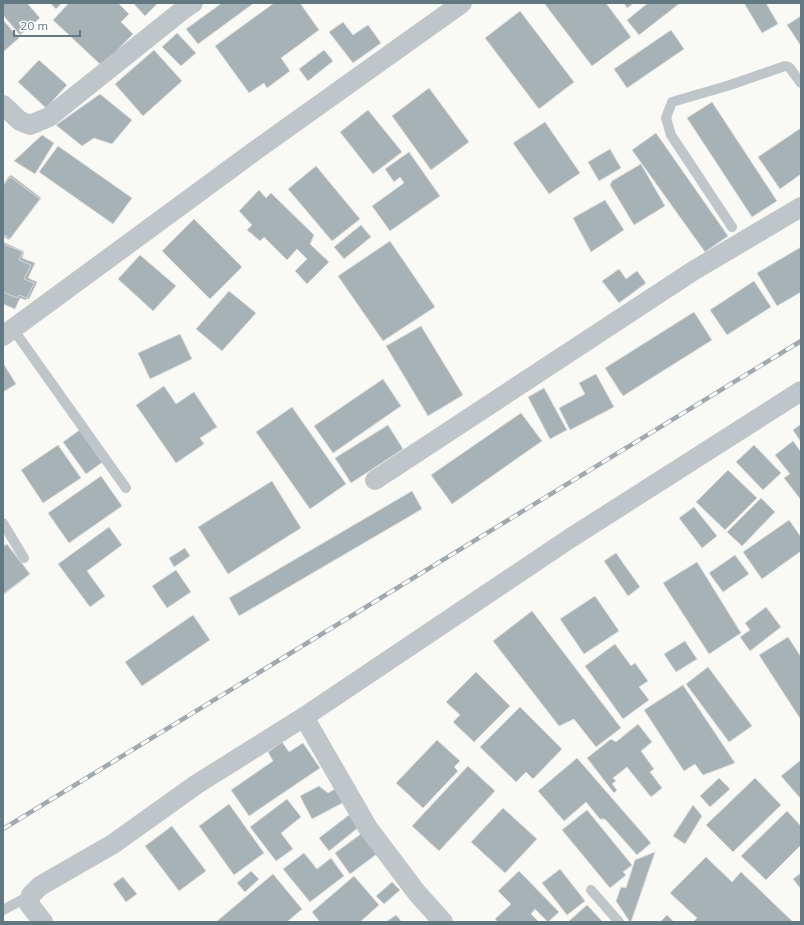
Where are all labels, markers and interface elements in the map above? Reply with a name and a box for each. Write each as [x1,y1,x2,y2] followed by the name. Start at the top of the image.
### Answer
[14,12,80,38] scale bar
[20,18,48,33] text: 20 m

